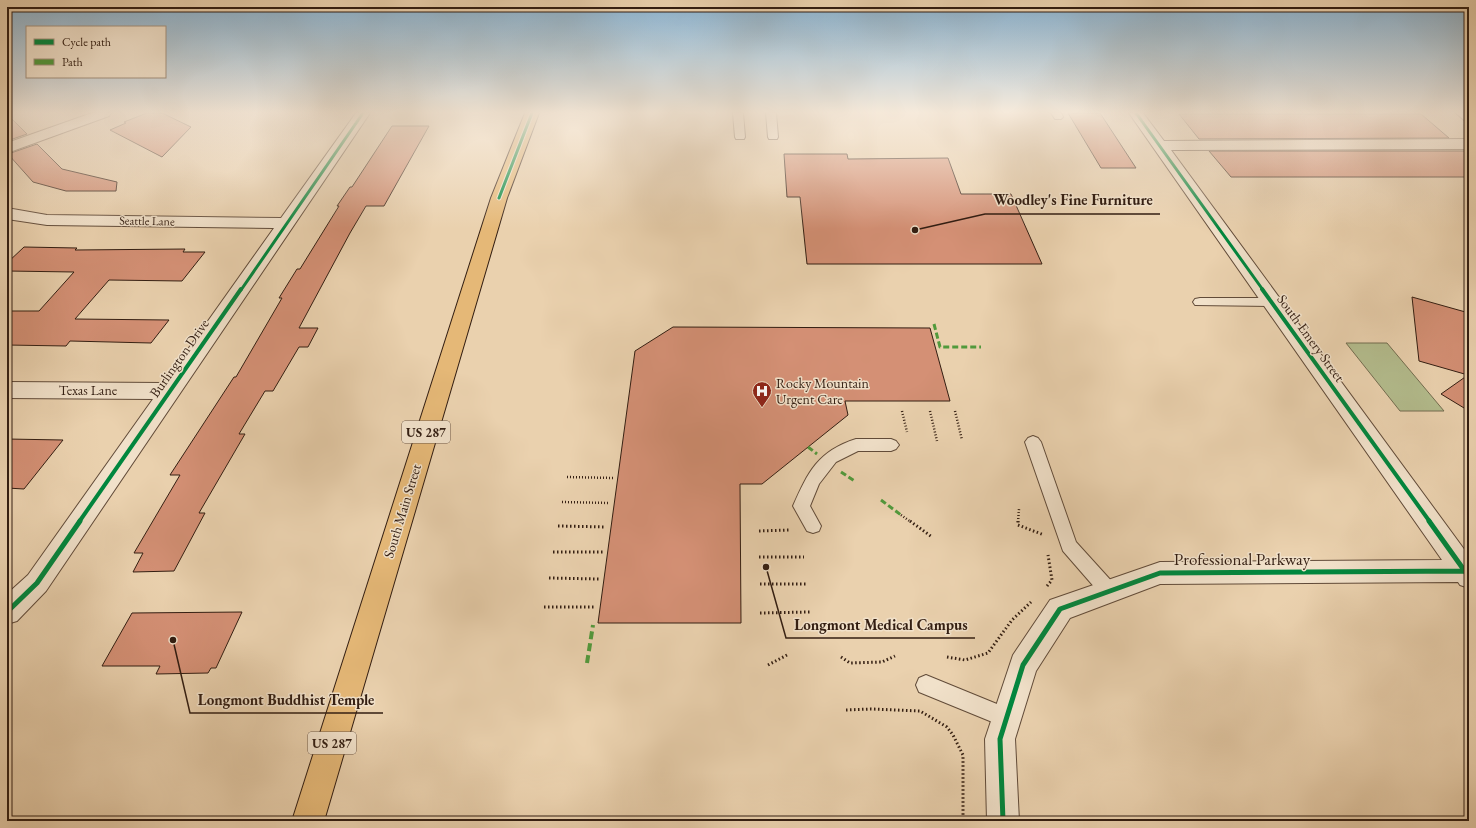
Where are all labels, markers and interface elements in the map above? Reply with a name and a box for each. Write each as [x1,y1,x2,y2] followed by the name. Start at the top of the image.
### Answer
[26,26,166,78] legend
[62,34,111,50] text: Cycle path
[62,54,83,70] text: Path
[985,187,1160,214] callout: Woodley's Fine Furniture
[993,190,1153,209] text: Woodley's Fine Furniture
[119,213,175,229] street label: Seattle Lane
[1273,291,1349,386] street label: South Emery Street
[145,315,213,401] street label: Burlington Drive
[776,374,870,408] place label: Rocky Mountain Urgent Care
[751,380,773,408] hospital icon: Rocky Mountain Urgent Care
[59,381,118,399] street label: Texas Lane
[402,421,450,443] road number: US 287
[379,461,425,560] street label: South Main Street
[1174,548,1311,570] street label: Professional Parkway
[786,611,975,638] callout: Longmont Medical Campus
[794,615,968,634] text: Longmont Medical Campus
[190,686,383,713] callout: Longmont Buddhist Temple
[198,690,374,709] text: Longmont Buddhist Temple
[308,732,356,754] road number: US 287

